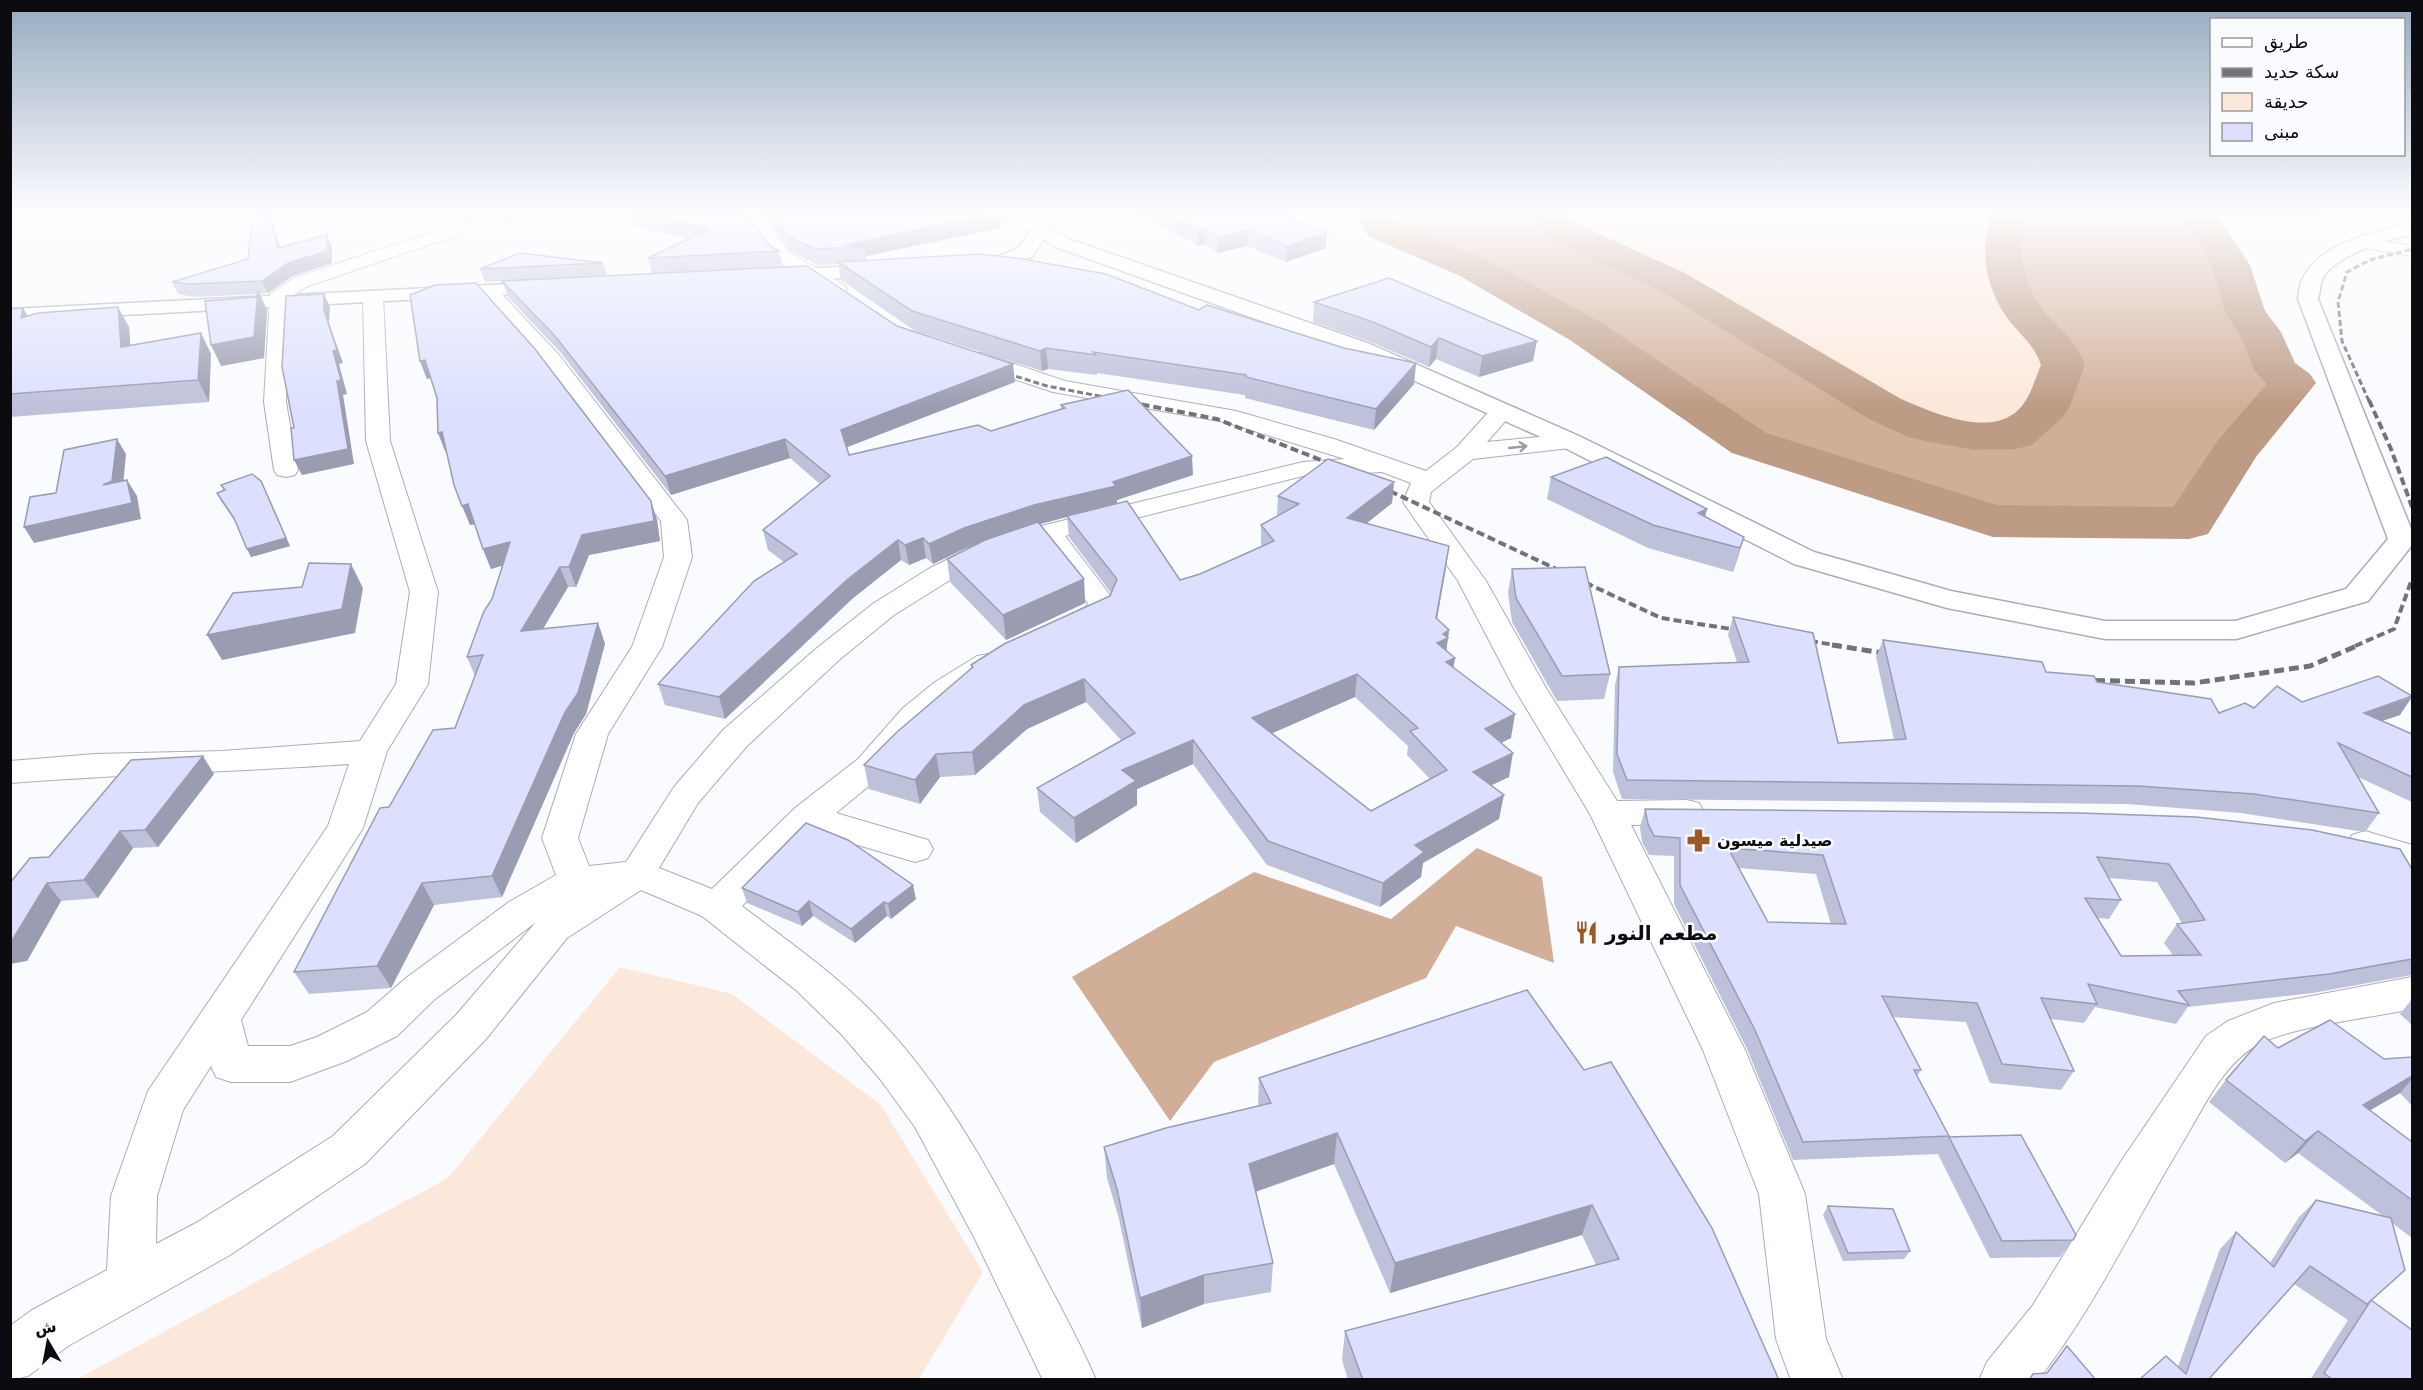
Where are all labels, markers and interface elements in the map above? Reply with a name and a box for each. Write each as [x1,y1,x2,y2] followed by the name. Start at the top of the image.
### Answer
[2210,18,2405,156] legend
[2264,31,2308,53] text: طريق
[2264,61,2339,82] text: سكة حديد
[2264,91,2308,112] text: حديقة
[2264,121,2300,142] text: مبنى
[1507,441,1527,452] one-way arrow
[1686,827,1712,853] pharmacy icon: صيدلية ميسون
[1717,831,1832,850] place label: صيدلية ميسون
[1574,920,1600,946] restaurant icon: مطعم النور
[1604,921,1717,945] place label: مطعم النور
[18,1312,78,1372] north arrow
[33,1316,58,1339] text: ش

